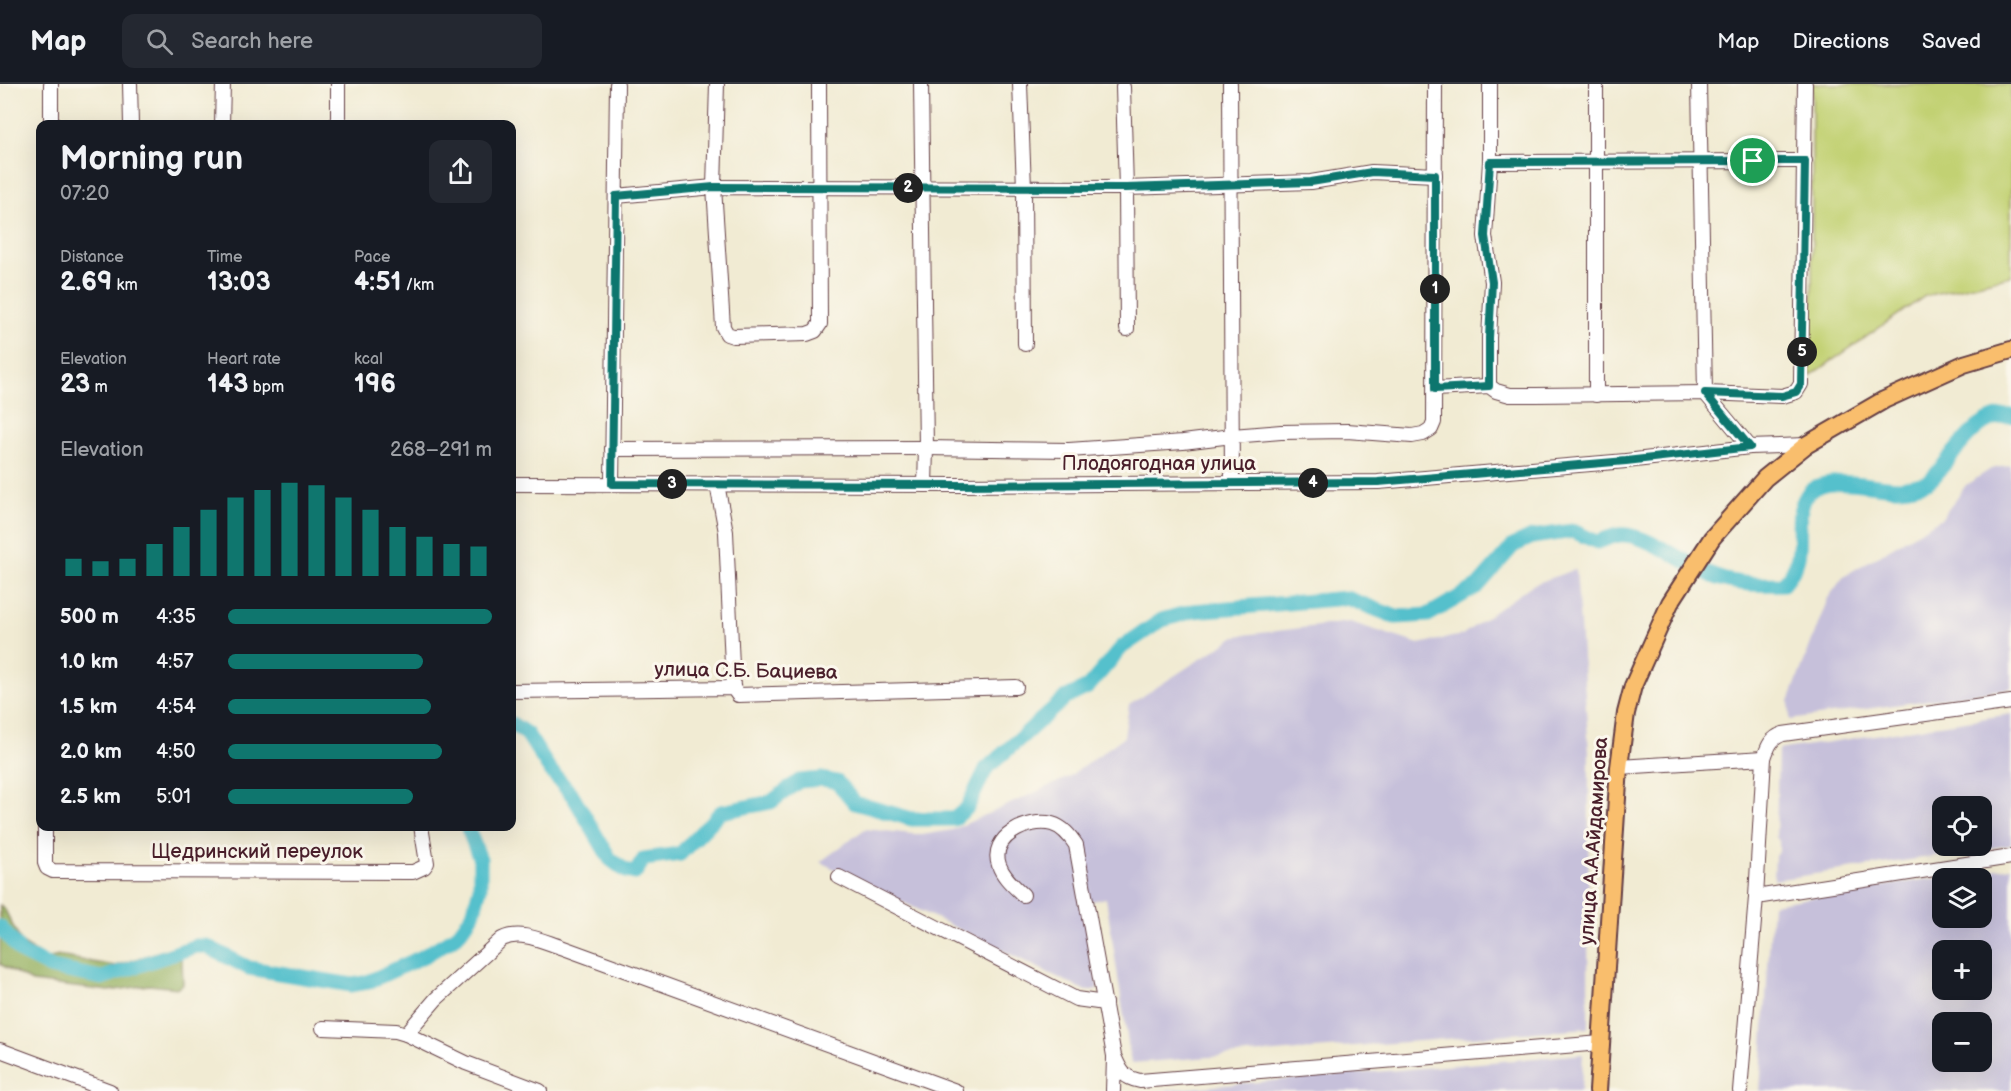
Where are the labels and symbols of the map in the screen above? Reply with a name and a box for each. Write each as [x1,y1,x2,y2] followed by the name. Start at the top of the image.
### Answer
[1727,135,1778,186] pin
[893,173,923,203] pin: 2
[1420,274,1450,304] pin: 1
[1787,337,1817,367] pin: 5
[1062,452,1256,476] street label: Плодоягодная улица
[1298,468,1328,498] pin: 4
[657,469,687,499] pin: 3
[654,657,838,685] street label: улица С.Б. Бациева
[1575,736,1613,946] street label: улица А.А.Айдамирова
[151,840,363,864] street label: Щедринский переулок

